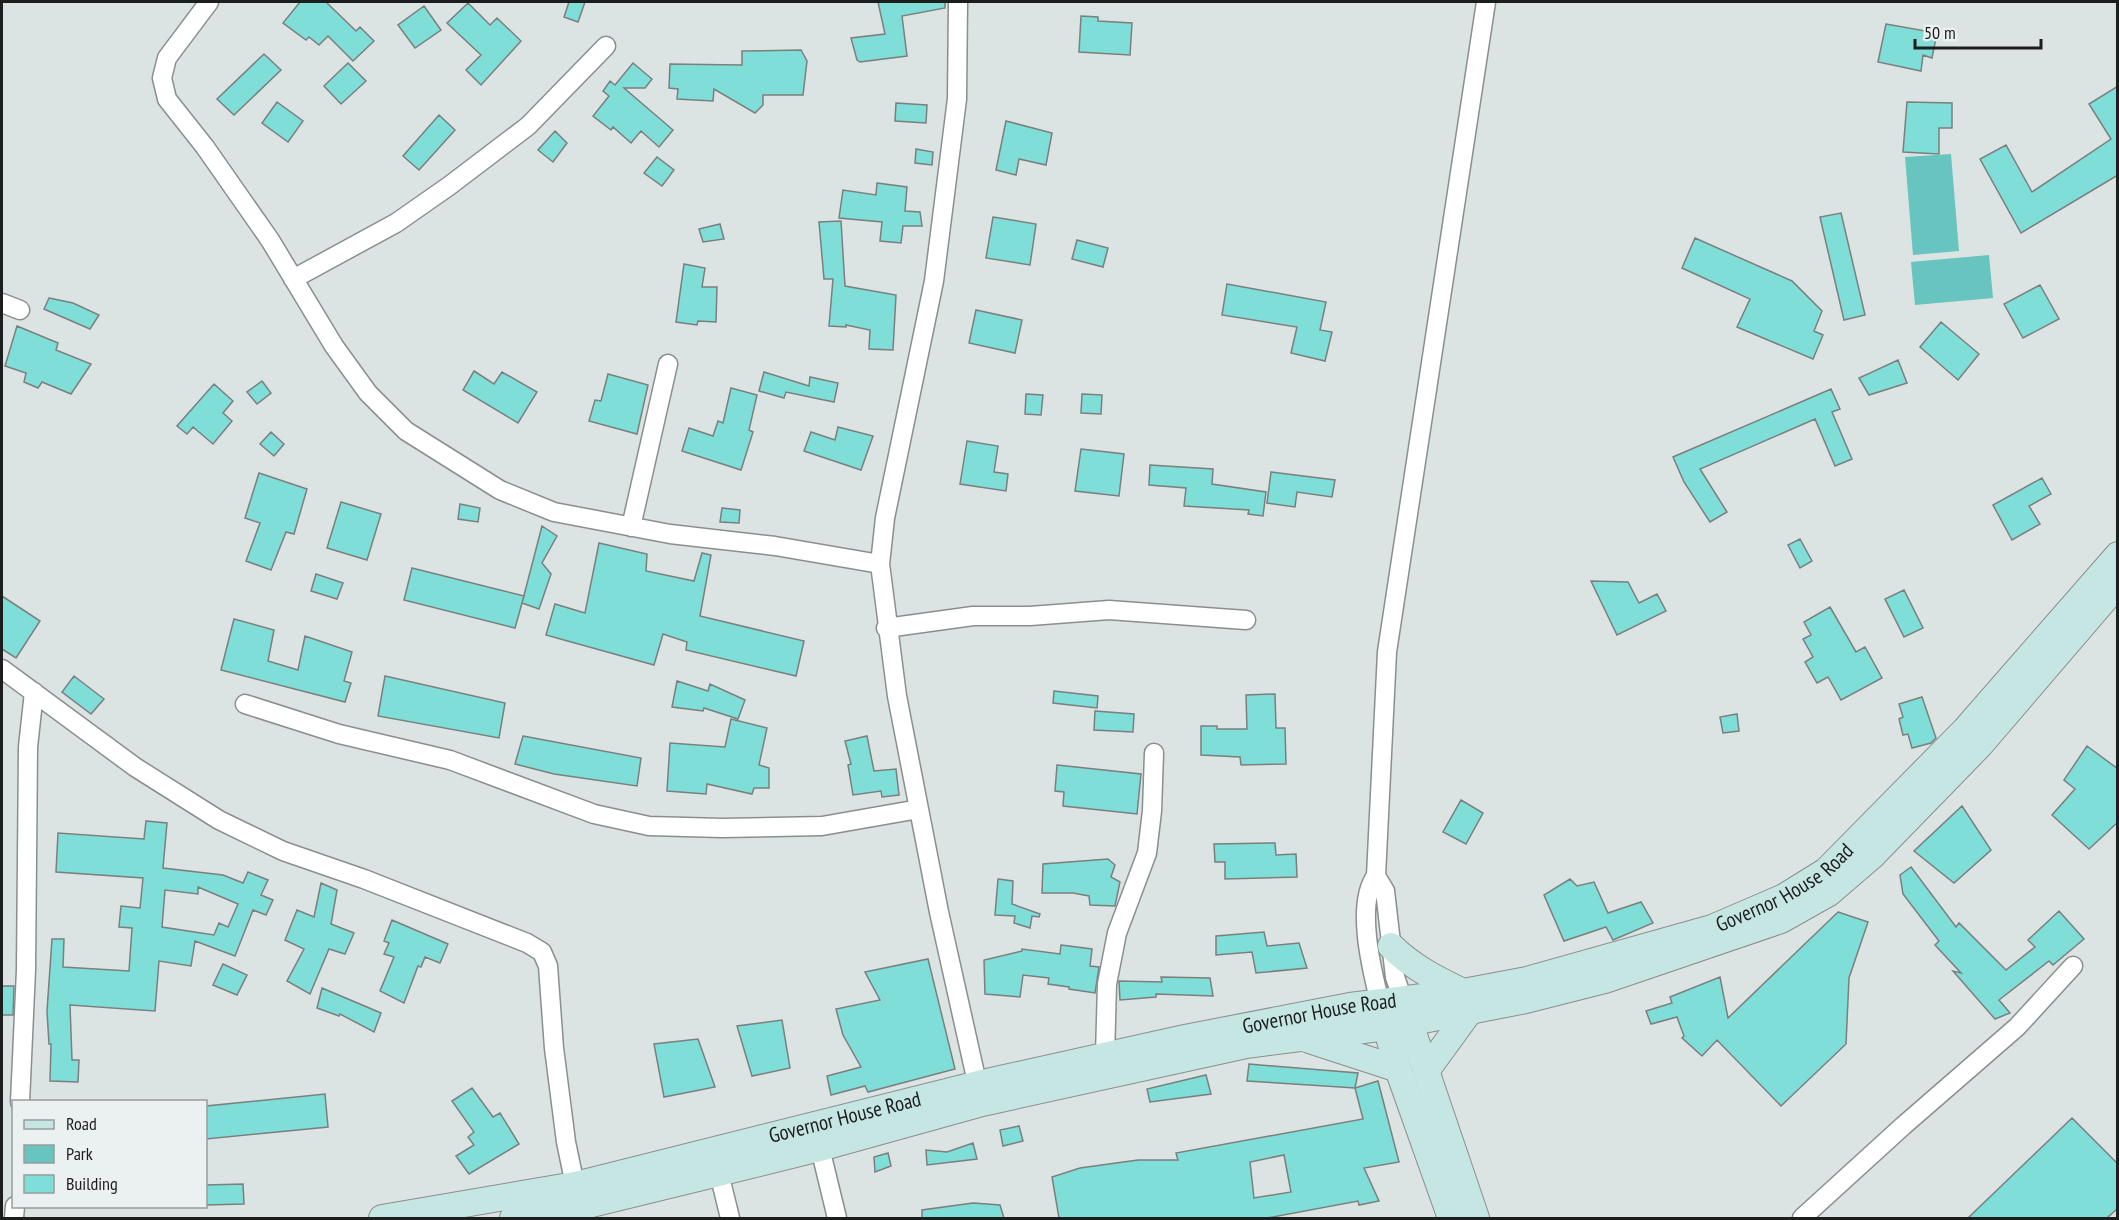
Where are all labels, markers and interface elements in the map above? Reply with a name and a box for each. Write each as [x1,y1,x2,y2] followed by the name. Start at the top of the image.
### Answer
[1915,12,2041,50] scale bar
[1924,21,1956,44] text: 50 m
[1712,837,1859,938] street label: Governor House Road
[1240,986,1398,1040] street label: Governor House Road
[766,1085,924,1149] street label: Governor House Road
[12,1100,207,1208] legend
[66,1112,97,1135] text: Road
[66,1142,93,1165] text: Park
[66,1172,118,1195] text: Building

